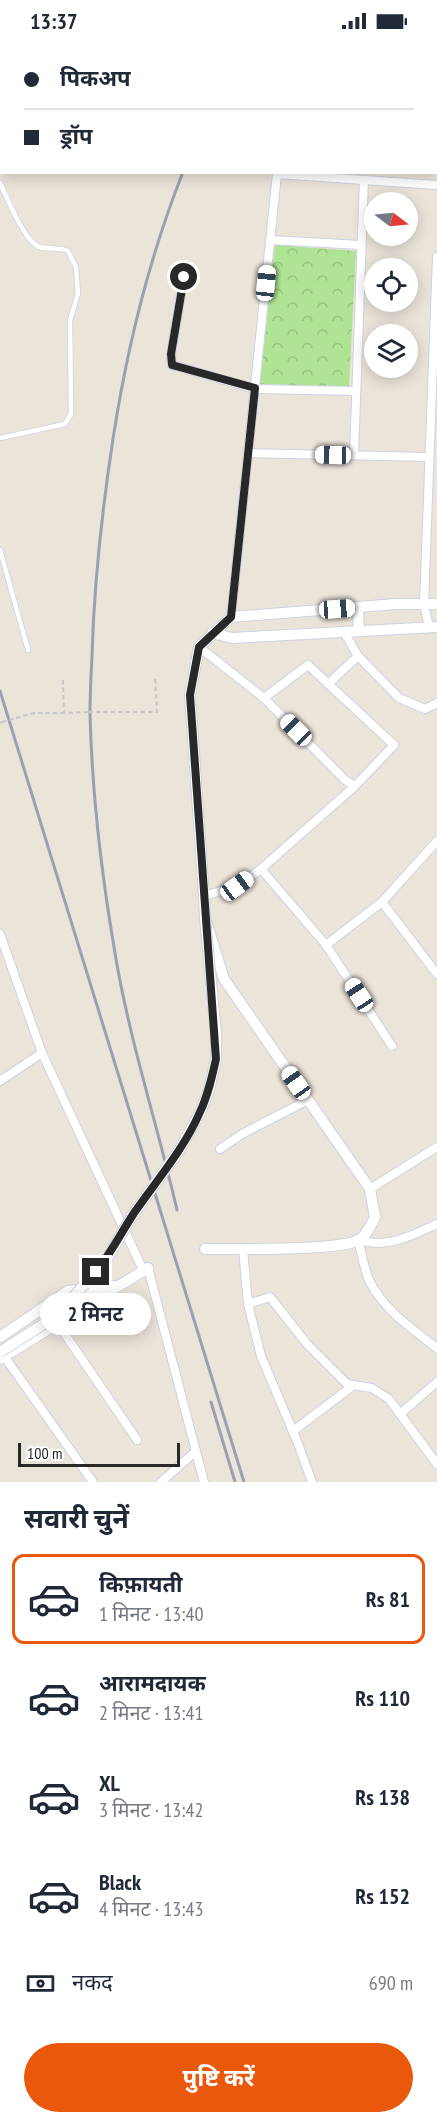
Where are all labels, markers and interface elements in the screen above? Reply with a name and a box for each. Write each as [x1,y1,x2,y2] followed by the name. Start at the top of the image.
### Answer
[30,7,78,35] text: 13:37
[60,64,131,92] text: पिकअप
[60,122,93,150] text: ड्रॉप
[364,192,418,246] north arrow
[364,192,418,378] map controls
[364,258,418,312] button: locate
[170,263,197,290] route start
[255,264,277,302] car
[364,324,418,378] button: layers
[315,446,351,464] car
[318,599,356,619] car
[277,711,315,749] car
[217,868,257,904] car
[342,975,376,1015] car
[278,1063,314,1103] car
[82,1258,109,1285] route end
[40,1293,152,1335] callout: 2 मिनट
[68,1301,123,1327] text: 2 मिनट
[18,1440,180,1468] scale bar
[27,1443,62,1463] text: 100 m
[24,1501,129,1535] text: सवारी चुनें
[99,1570,183,1598] text: किफ़ायती
[27,1572,81,1626] icon: car
[366,1585,410,1613] text: Rs 81
[99,1601,203,1627] text: 1 मिनट · 13:40
[99,1669,206,1697] text: आरामदायक
[27,1671,81,1725] icon: car
[355,1684,410,1712] text: Rs 110
[99,1700,203,1726] text: 2 मिनट · 13:41
[99,1769,120,1797] text: XL
[27,1770,81,1824] icon: car
[355,1783,410,1811] text: Rs 138
[99,1797,203,1823] text: 3 मिनट · 13:42
[99,1868,141,1896] text: Black
[27,1869,81,1923] icon: car
[355,1882,410,1910] text: Rs 152
[99,1896,203,1922] text: 4 मिनट · 13:43
[24,1967,57,2000] icon: cash
[72,1968,113,1996] text: नकद
[369,1970,413,1996] text: 690 m
[24,2043,413,2112] button: पुष्टि करें

